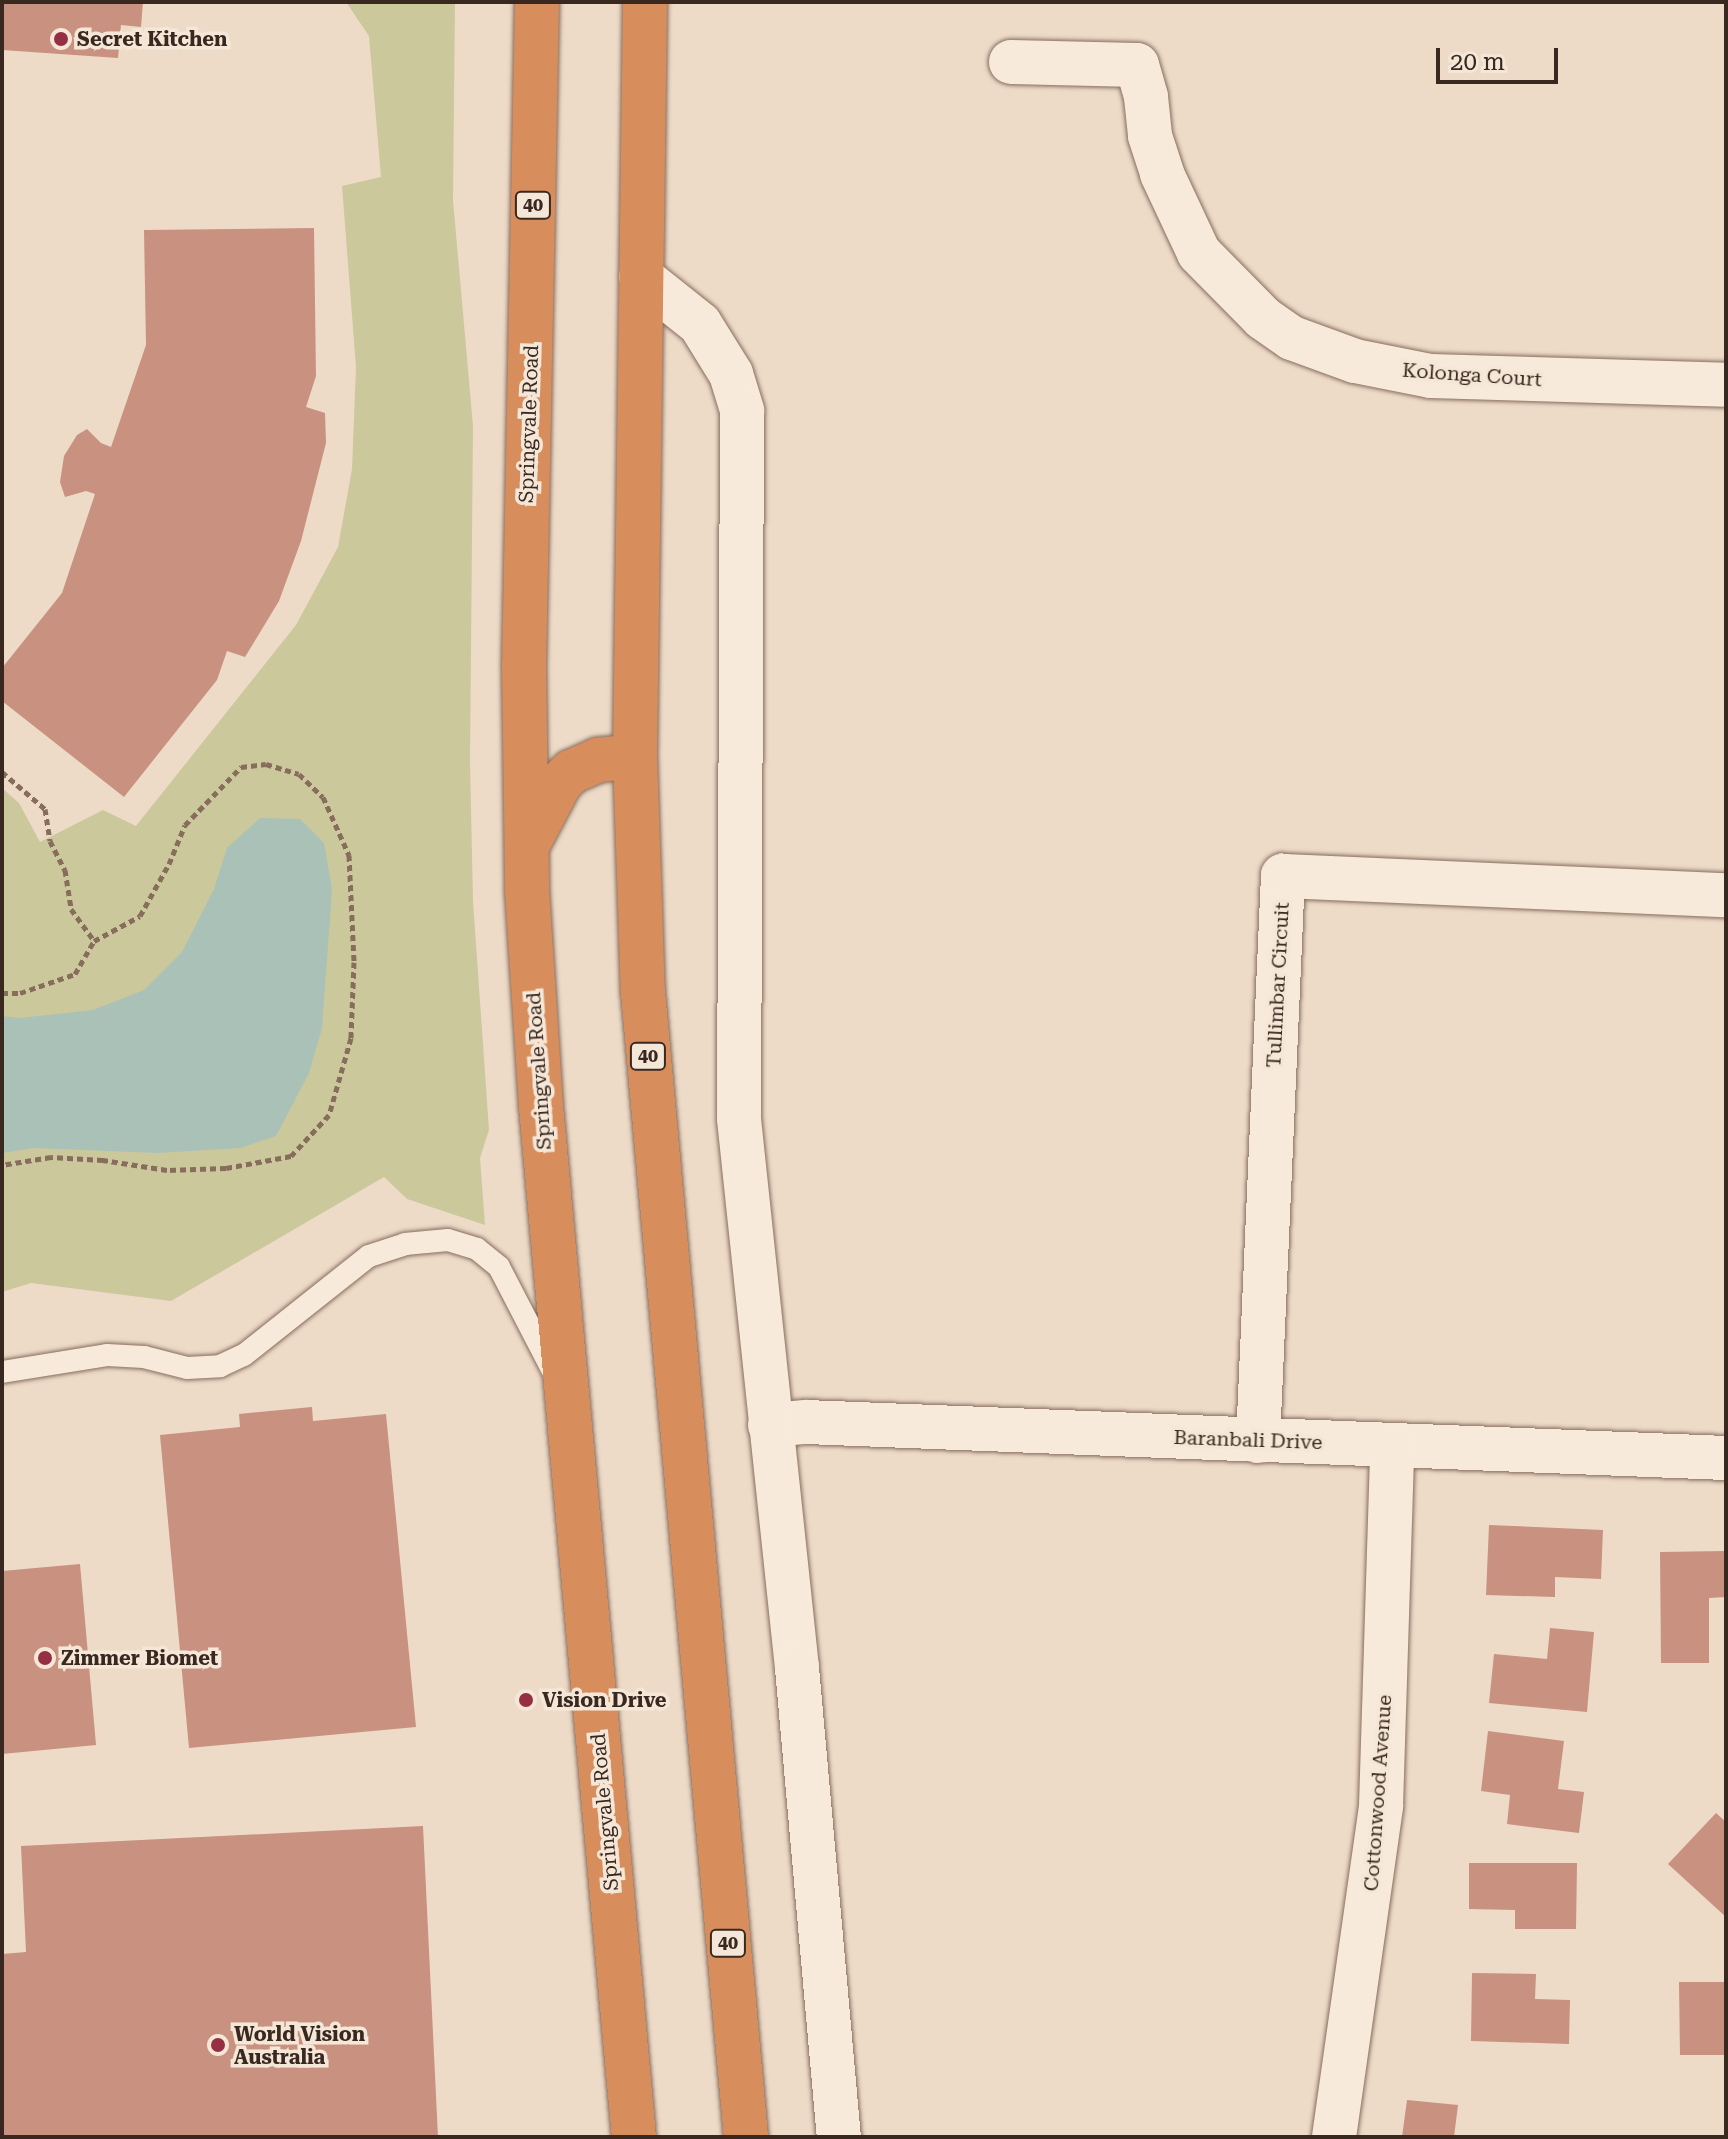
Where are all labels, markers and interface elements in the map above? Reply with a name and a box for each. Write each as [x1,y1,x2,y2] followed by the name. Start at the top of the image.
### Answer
[77,27,227,51] place label: Secret Kitchen
[52,30,70,48] marker: Secret Kitchen
[1440,32,1562,82] scale bar
[1450,48,1505,76] text: 20 m
[513,191,553,219] road number: 40
[514,345,544,503] street label: Springvale Road
[1401,358,1543,392] street label: Kolonga Court
[1262,902,1294,1068] street label: Tullimbar Circuit
[522,991,556,1151] street label: Springvale Road
[628,1042,668,1070] road number: 40
[1173,1425,1323,1455] street label: Baranbali Drive
[61,1646,218,1670] place label: Zimmer Biomet
[36,1649,54,1667] marker: Zimmer Biomet
[542,1688,667,1712] place label: Vision Drive
[517,1691,535,1709] marker: Vision Drive
[1359,1694,1397,1892] street label: Cottonwood Avenue
[586,1732,624,1892] street label: Springvale Road
[708,1929,748,1957] road number: 40
[234,2022,365,2069] place label: World Vision Australia
[209,2036,227,2054] marker: World Vision Australia

